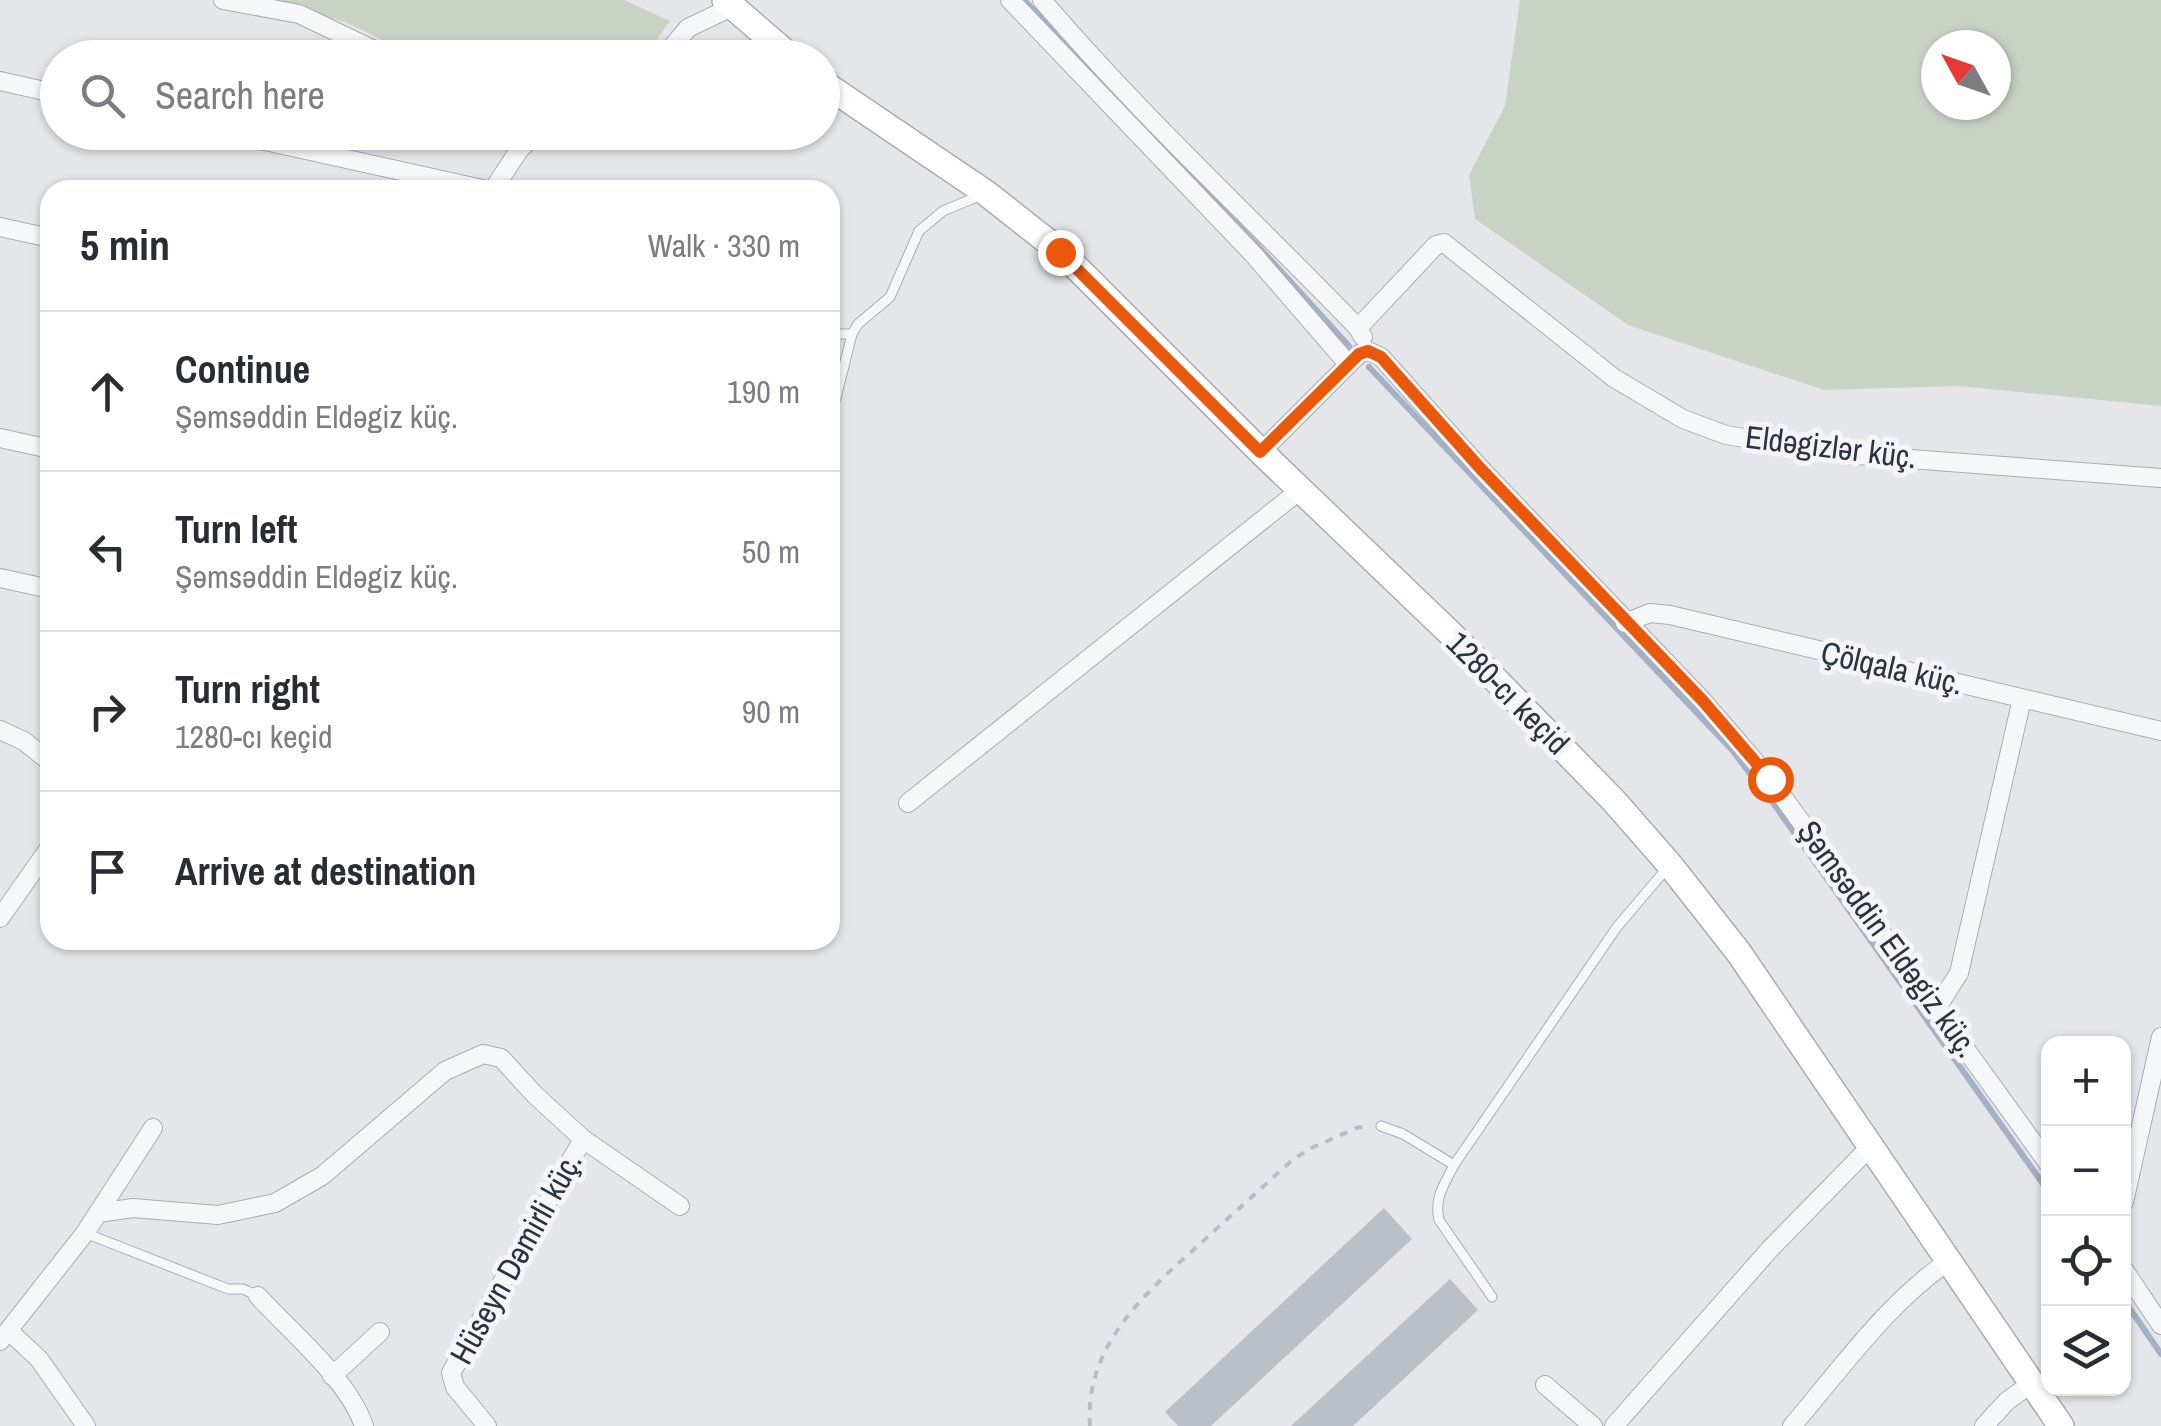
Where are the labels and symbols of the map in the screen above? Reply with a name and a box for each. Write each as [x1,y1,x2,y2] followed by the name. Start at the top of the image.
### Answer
[1921,30,2011,120] north arrow
[1038,230,1084,276] route end
[1743,415,1919,478] street label: Eldəgizlər küç.
[1437,622,1579,764] street label: 1280-cı keçid
[1817,630,1967,705] street label: Çölqala küç.
[1748,757,1794,803] route start
[1788,812,1989,1066] street label: Şəmsəddin Eldəgiz küç.
[439,1144,592,1371] street label: Hüseyn Dəmirli küç.

